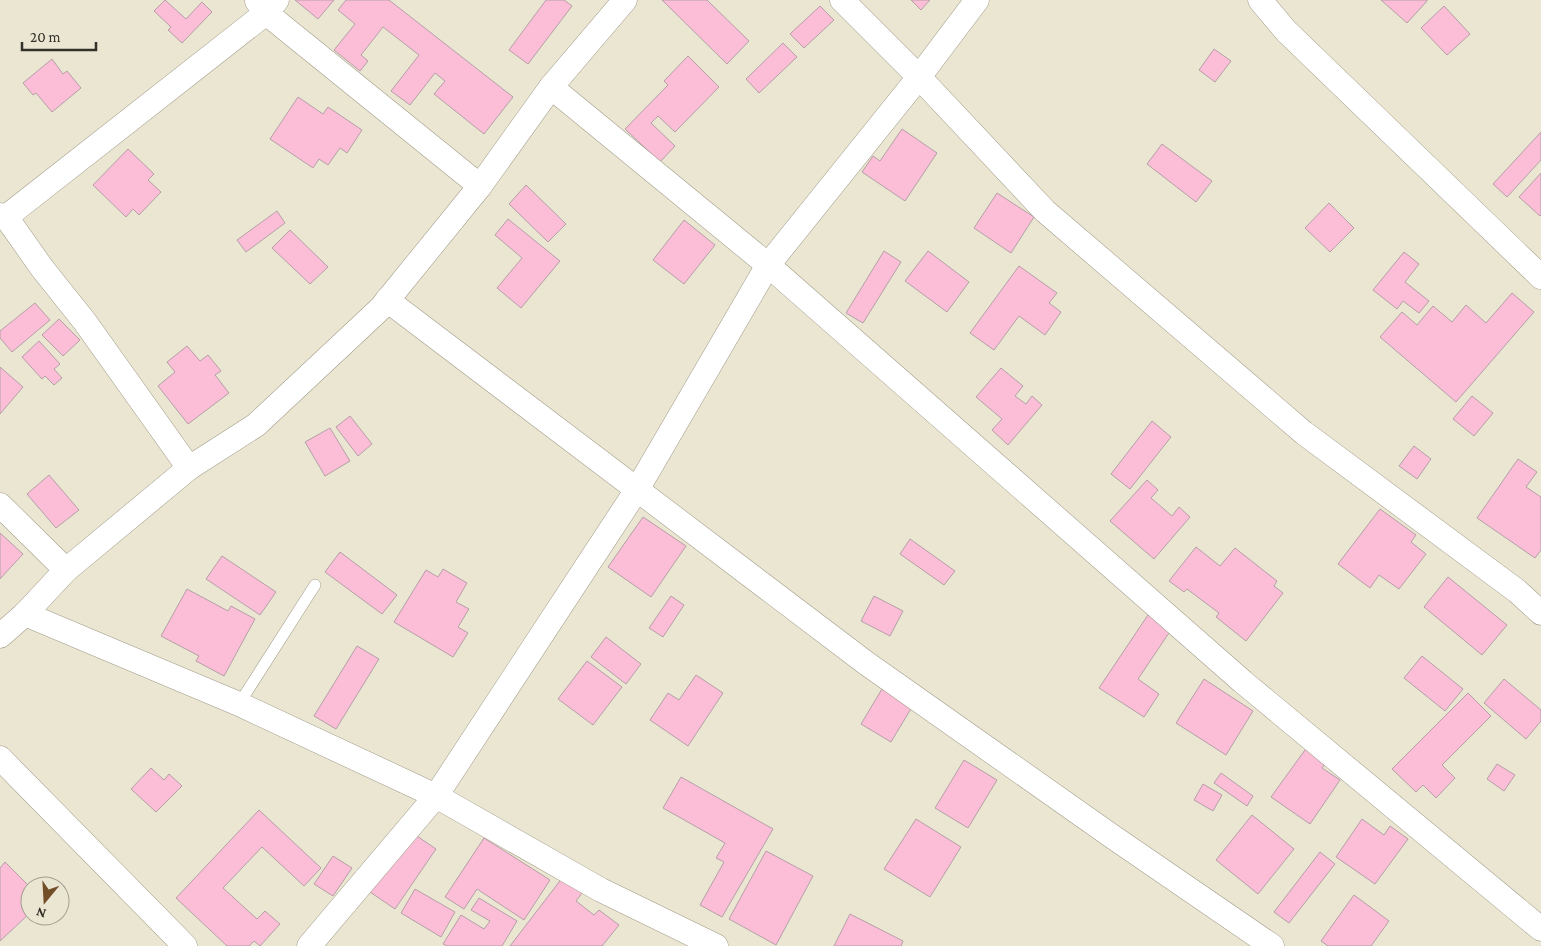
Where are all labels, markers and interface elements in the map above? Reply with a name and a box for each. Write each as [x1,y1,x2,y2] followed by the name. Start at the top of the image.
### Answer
[22,20,96,52] scale bar
[30,29,61,45] text: 20 m
[20,876,70,926] north arrow
[34,904,48,922] text: N

